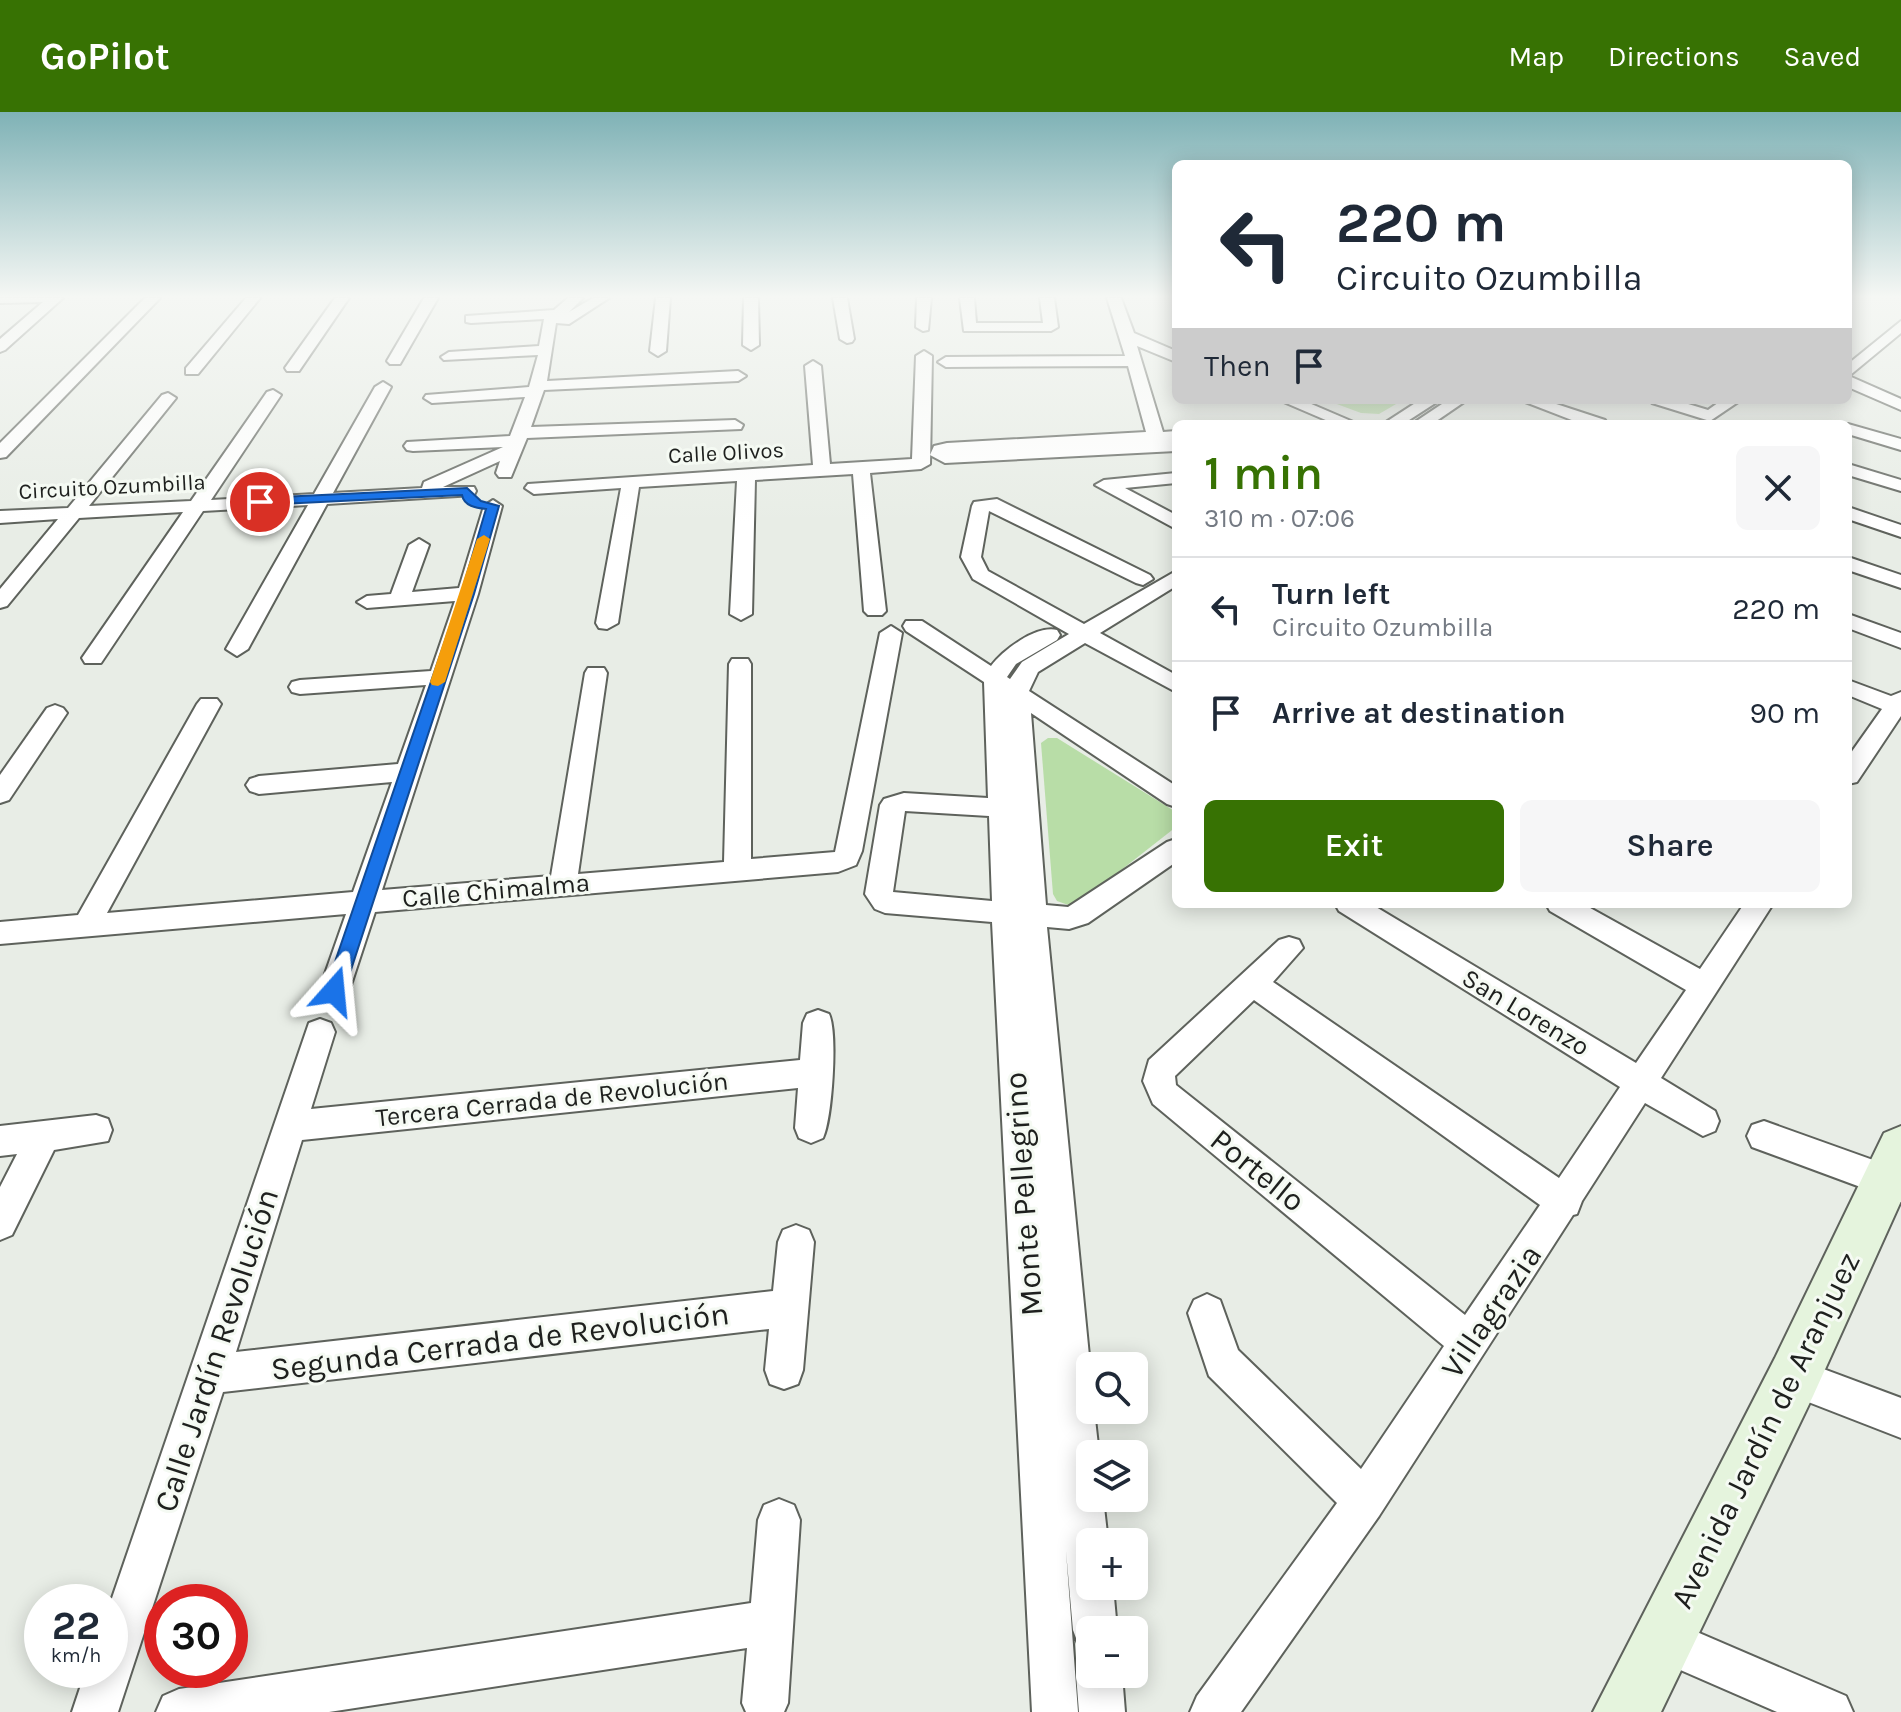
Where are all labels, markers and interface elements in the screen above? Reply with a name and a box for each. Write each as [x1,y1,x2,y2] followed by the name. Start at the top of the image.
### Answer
[40,34,170,79] text: GoPilot
[1509,40,1564,73] text: Map
[1608,40,1740,73] text: Directions
[1784,40,1861,73] text: Saved
[1336,190,1507,255] text: 220 m
[1204,192,1308,296] icon: left
[1336,257,1643,299] text: Circuito Ozumbilla
[1287,344,1331,388] icon: arrive
[1204,348,1271,384] text: Then
[667,437,785,469] street label: Calle Olivos
[1204,445,1323,501] text: 1 min
[1736,446,1820,530] button: close
[226,468,294,536] pin
[18,469,206,505] street label: Circuito Ozumbilla
[238,480,282,524] icon: arrive
[1204,503,1355,534] text: 310 m · 07:06
[1272,576,1390,612] text: Turn left
[1204,587,1248,631] icon: left
[1732,591,1820,627] text: 220 m
[1272,612,1493,643] text: Circuito Ozumbilla
[1204,691,1248,735] icon: arrive
[1272,695,1566,731] text: Arrive at destination
[1750,695,1820,731] text: 90 m
[1204,800,1504,892] button: Exit
[1520,800,1820,892] button: Share
[401,867,591,914] street label: Calle Chimalma
[292,949,376,1033] position arrow
[1456,962,1595,1063] street label: San Lorenzo
[374,1066,730,1133] street label: Tercera Cerrada de Revolución
[997,1071,1050,1317] street label: Monte Pellegrino
[1203,1121,1312,1220] street label: Portello
[147,1184,286,1516] street label: Calle Jardín Revolución
[1433,1238,1549,1385] street label: Villagrazia
[1663,1246,1868,1614] street label: Avenida Jardín de Aranjuez
[269,1295,731,1388] street label: Segunda Cerrada de Revolución
[1076,1352,1148,1688] map controls
[1076,1352,1148,1424] button: search
[1076,1440,1148,1512] button: layers
[1076,1528,1148,1600] button: +
[144,1584,248,1688] speed limit sign: 30
[52,1602,100,1649] text: 22
[1076,1616,1148,1688] button: −
[51,1644,101,1667] text: km/h

